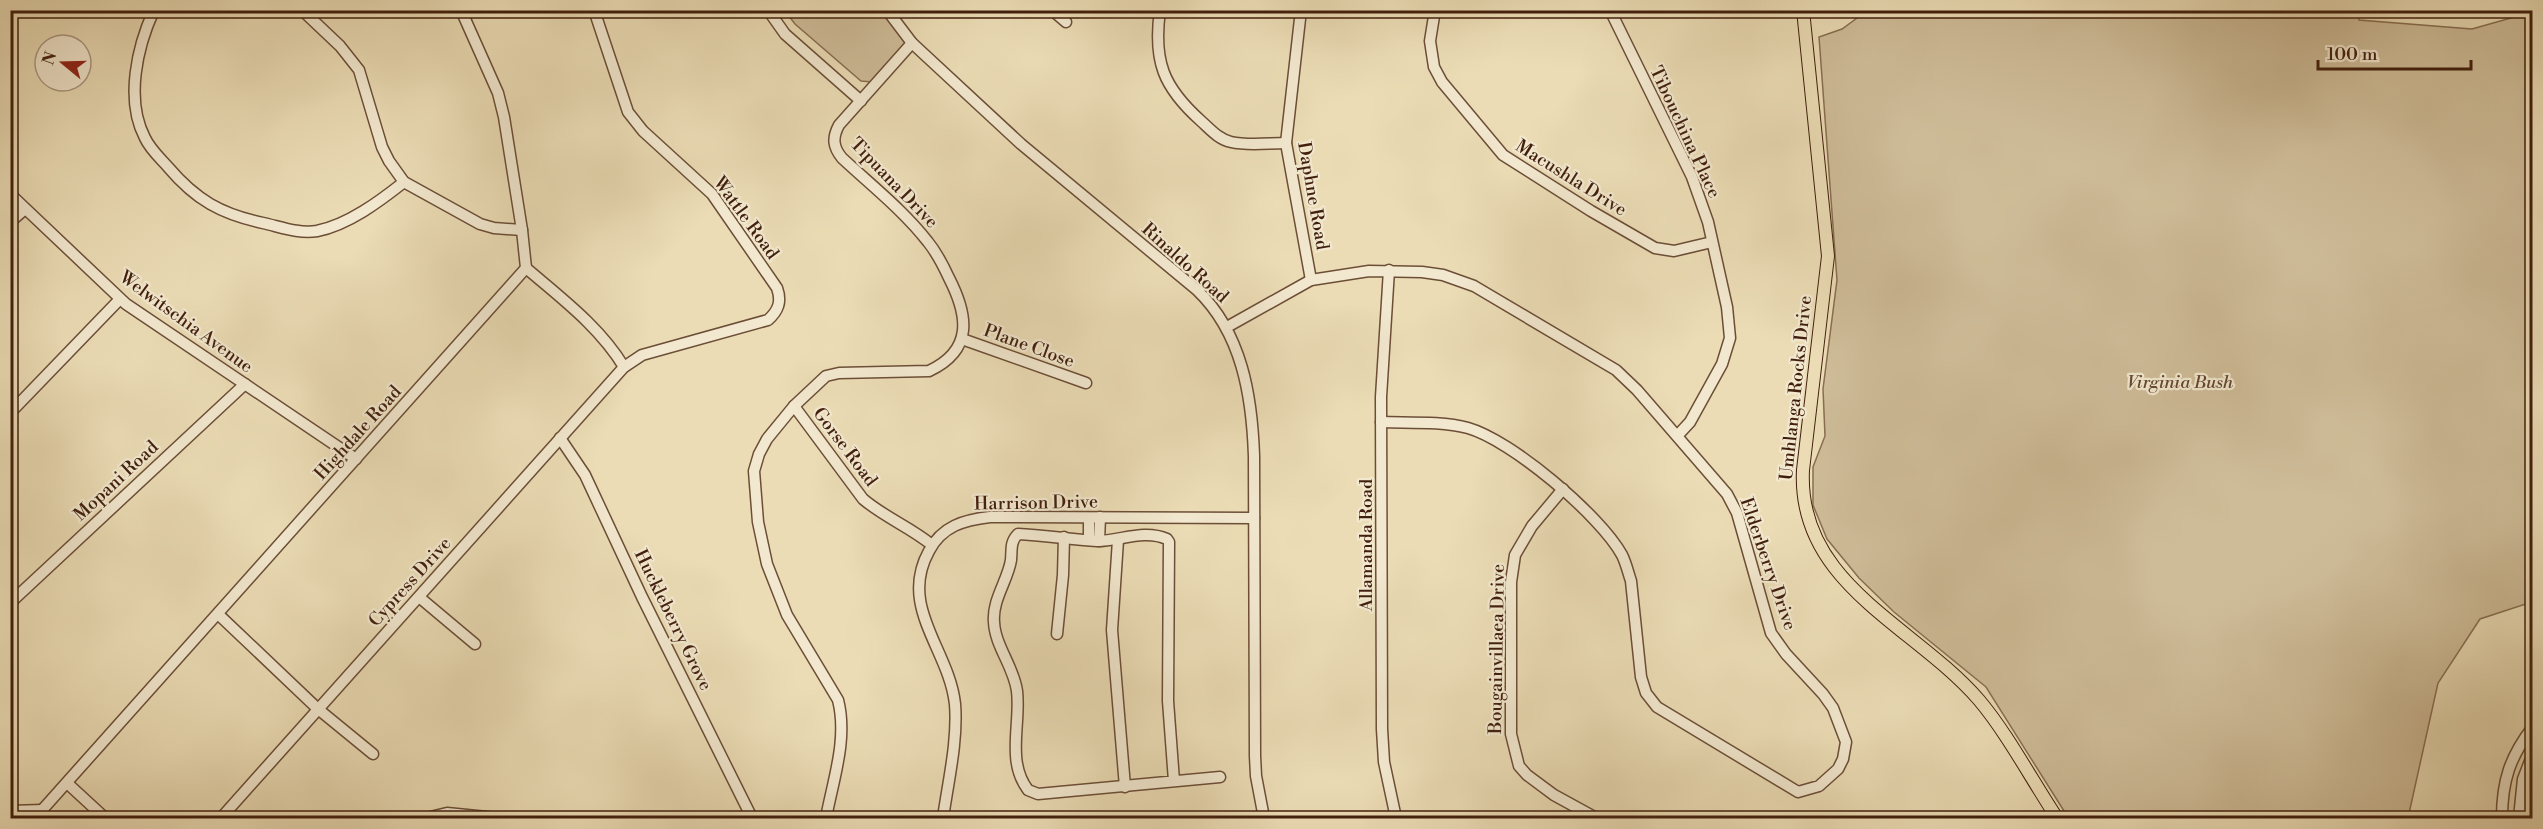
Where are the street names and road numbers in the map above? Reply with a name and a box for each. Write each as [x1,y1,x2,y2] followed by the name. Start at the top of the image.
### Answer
[1644,62,1726,202] street label: Tibouchina Place
[845,133,943,233] street label: Tipuana Drive
[1511,135,1631,221] street label: Macushla Drive
[1292,140,1334,253] street label: Daphne Road
[708,171,784,265] street label: Wattle Road
[1137,218,1234,309] street label: Rinaldo Road
[114,265,257,378] street label: Welwitschia Avenue
[1775,294,1817,482] street label: Umhlanga Rocks Drive
[980,319,1078,373] street label: Plane Close
[309,380,407,485] street label: Highdale Road
[808,403,883,492] street label: Gorse Road
[69,435,164,526] street label: Mopani Road
[1355,478,1378,612] street label: Allamanda Road
[974,490,1098,516] street label: Harrison Drive
[1735,495,1801,633] street label: Elderberry Drive
[364,532,456,632] street label: Cypress Drive
[629,546,717,694] street label: Huckleberry Grove
[1484,564,1510,735] street label: Bougainvillaea Drive

